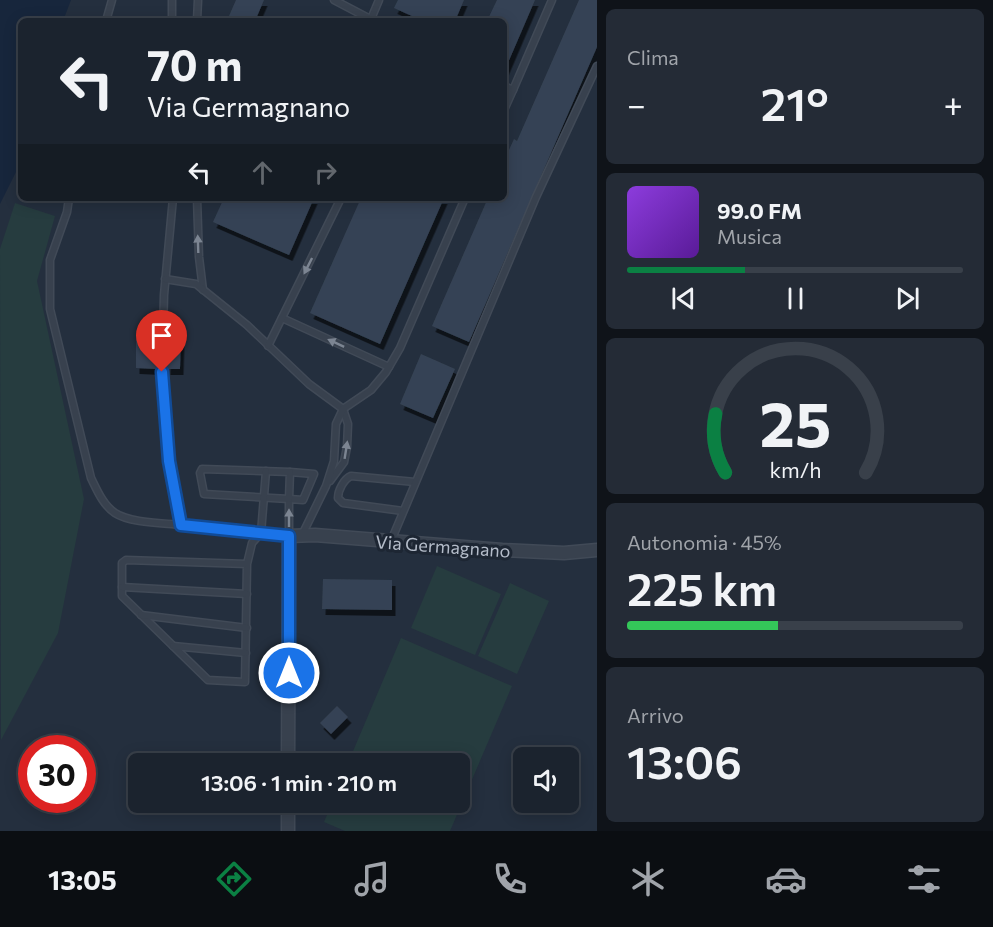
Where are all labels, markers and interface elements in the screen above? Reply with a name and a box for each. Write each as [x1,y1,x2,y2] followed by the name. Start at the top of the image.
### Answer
[147,38,242,90] text: 70 m
[48,42,126,120] icon: left
[627,45,679,69] text: Clima
[761,75,829,130] text: 21°
[627,83,646,124] text: −
[944,83,963,124] text: +
[147,90,350,123] text: Via Germagnano
[183,156,216,189] icon: left
[246,156,279,189] icon: ahead
[309,156,342,189] icon: right
[717,197,802,224] text: 99.0 FM
[717,224,782,248] text: Musica
[194,235,203,254] one-way arrow
[303,258,313,275] one-way arrow
[667,282,700,315] icon: previous
[779,282,812,315] icon: pause
[891,282,924,315] icon: next
[136,310,187,372] pin
[145,319,178,352] icon: arrive
[327,338,344,347] one-way arrow
[759,384,831,460] text: 25
[342,440,351,459] one-way arrow
[769,456,821,482] text: km/h
[284,508,294,527] one-way arrow
[375,530,511,562] street label: Via Germagnano
[627,530,782,554] text: Autonomia · 45%
[627,560,777,615] text: 225 km
[257,641,321,705] position arrow
[627,703,684,727] text: Arrivo
[627,733,742,788] text: 13:06
[18,735,96,813] speed limit sign: 30
[513,747,579,813] map controls
[513,747,579,813] button: sound
[201,769,397,796] text: 13:06 · 1 min · 210 m
[213,858,255,900] icon: directions
[351,858,393,900] icon: music
[489,858,531,900] icon: phone
[627,858,669,900] icon: climate
[765,858,807,900] icon: car
[903,858,945,900] icon: filters
[48,863,117,896] text: 13:05

